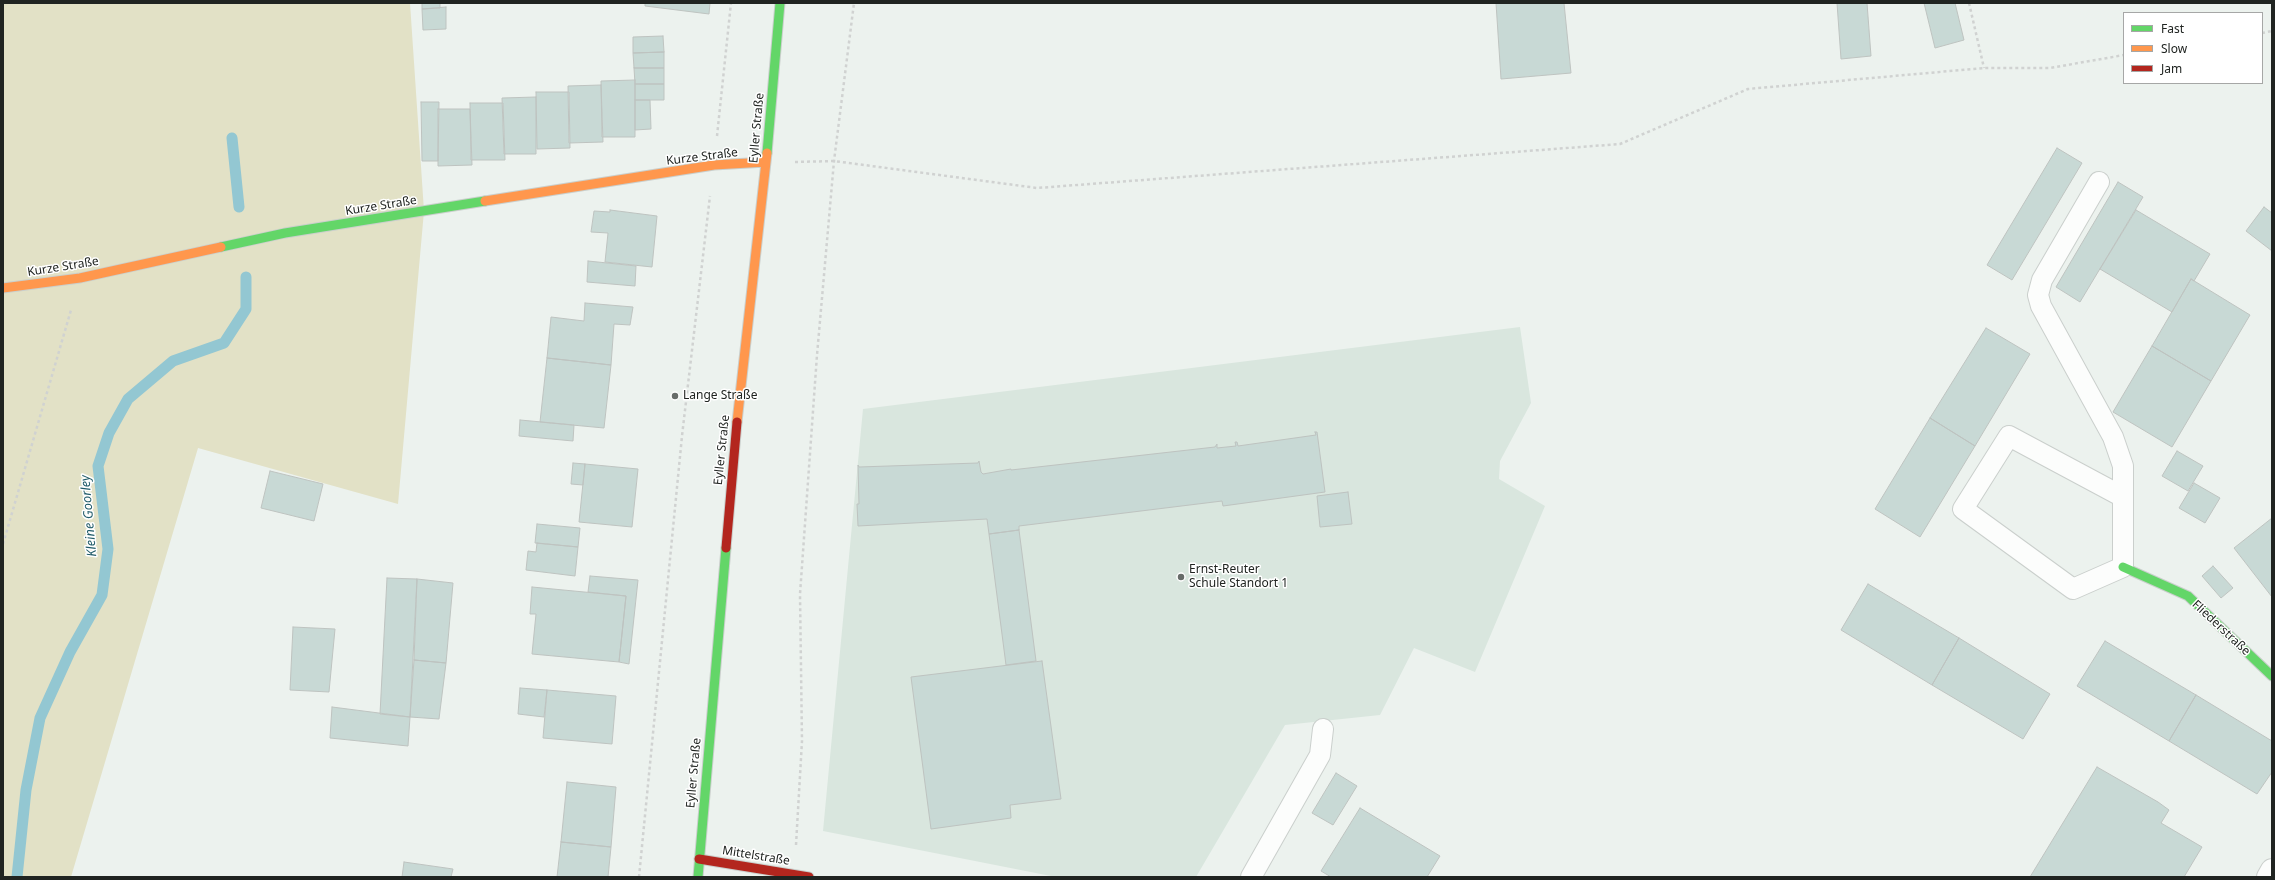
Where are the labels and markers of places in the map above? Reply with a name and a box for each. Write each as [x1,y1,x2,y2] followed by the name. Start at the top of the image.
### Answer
[683,389,757,403] place label: Lange Straße
[670,391,680,401] marker: Lange Straße
[1189,563,1288,591] place label: Ernst-Reuter Schule Standort 1
[1176,572,1186,582] marker: Ernst-Reuter Schule Standort 1

